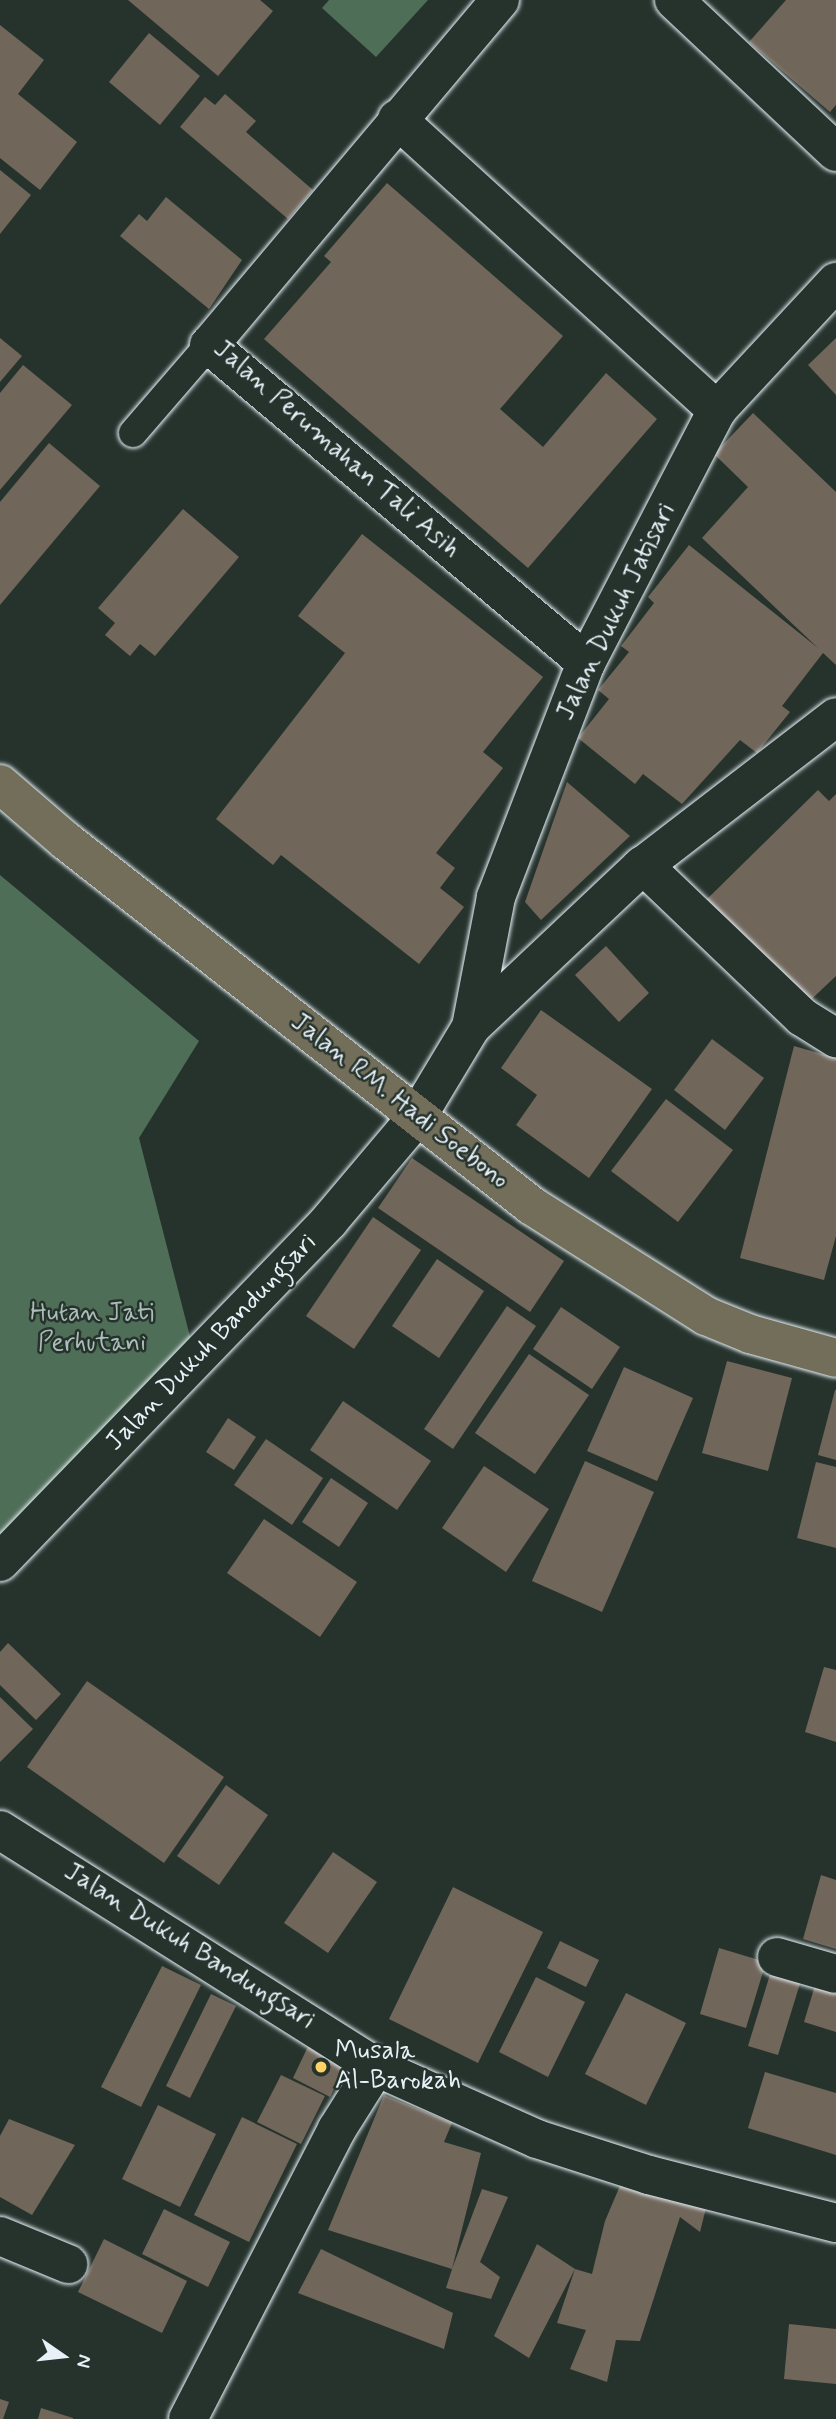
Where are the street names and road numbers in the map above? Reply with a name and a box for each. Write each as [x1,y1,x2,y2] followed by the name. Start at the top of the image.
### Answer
[210,337,462,563] street label: Jalan Perumahan Tali Asih
[552,500,682,724] street label: Jalan Dukuh Jatisari
[280,1005,518,1199] street label: Jalan RM. Hadi Soebono
[103,1231,321,1455] street label: Jalan Dukuh Bandungsari
[61,1859,317,2035] street label: Jalan Dukuh Bandungsari

